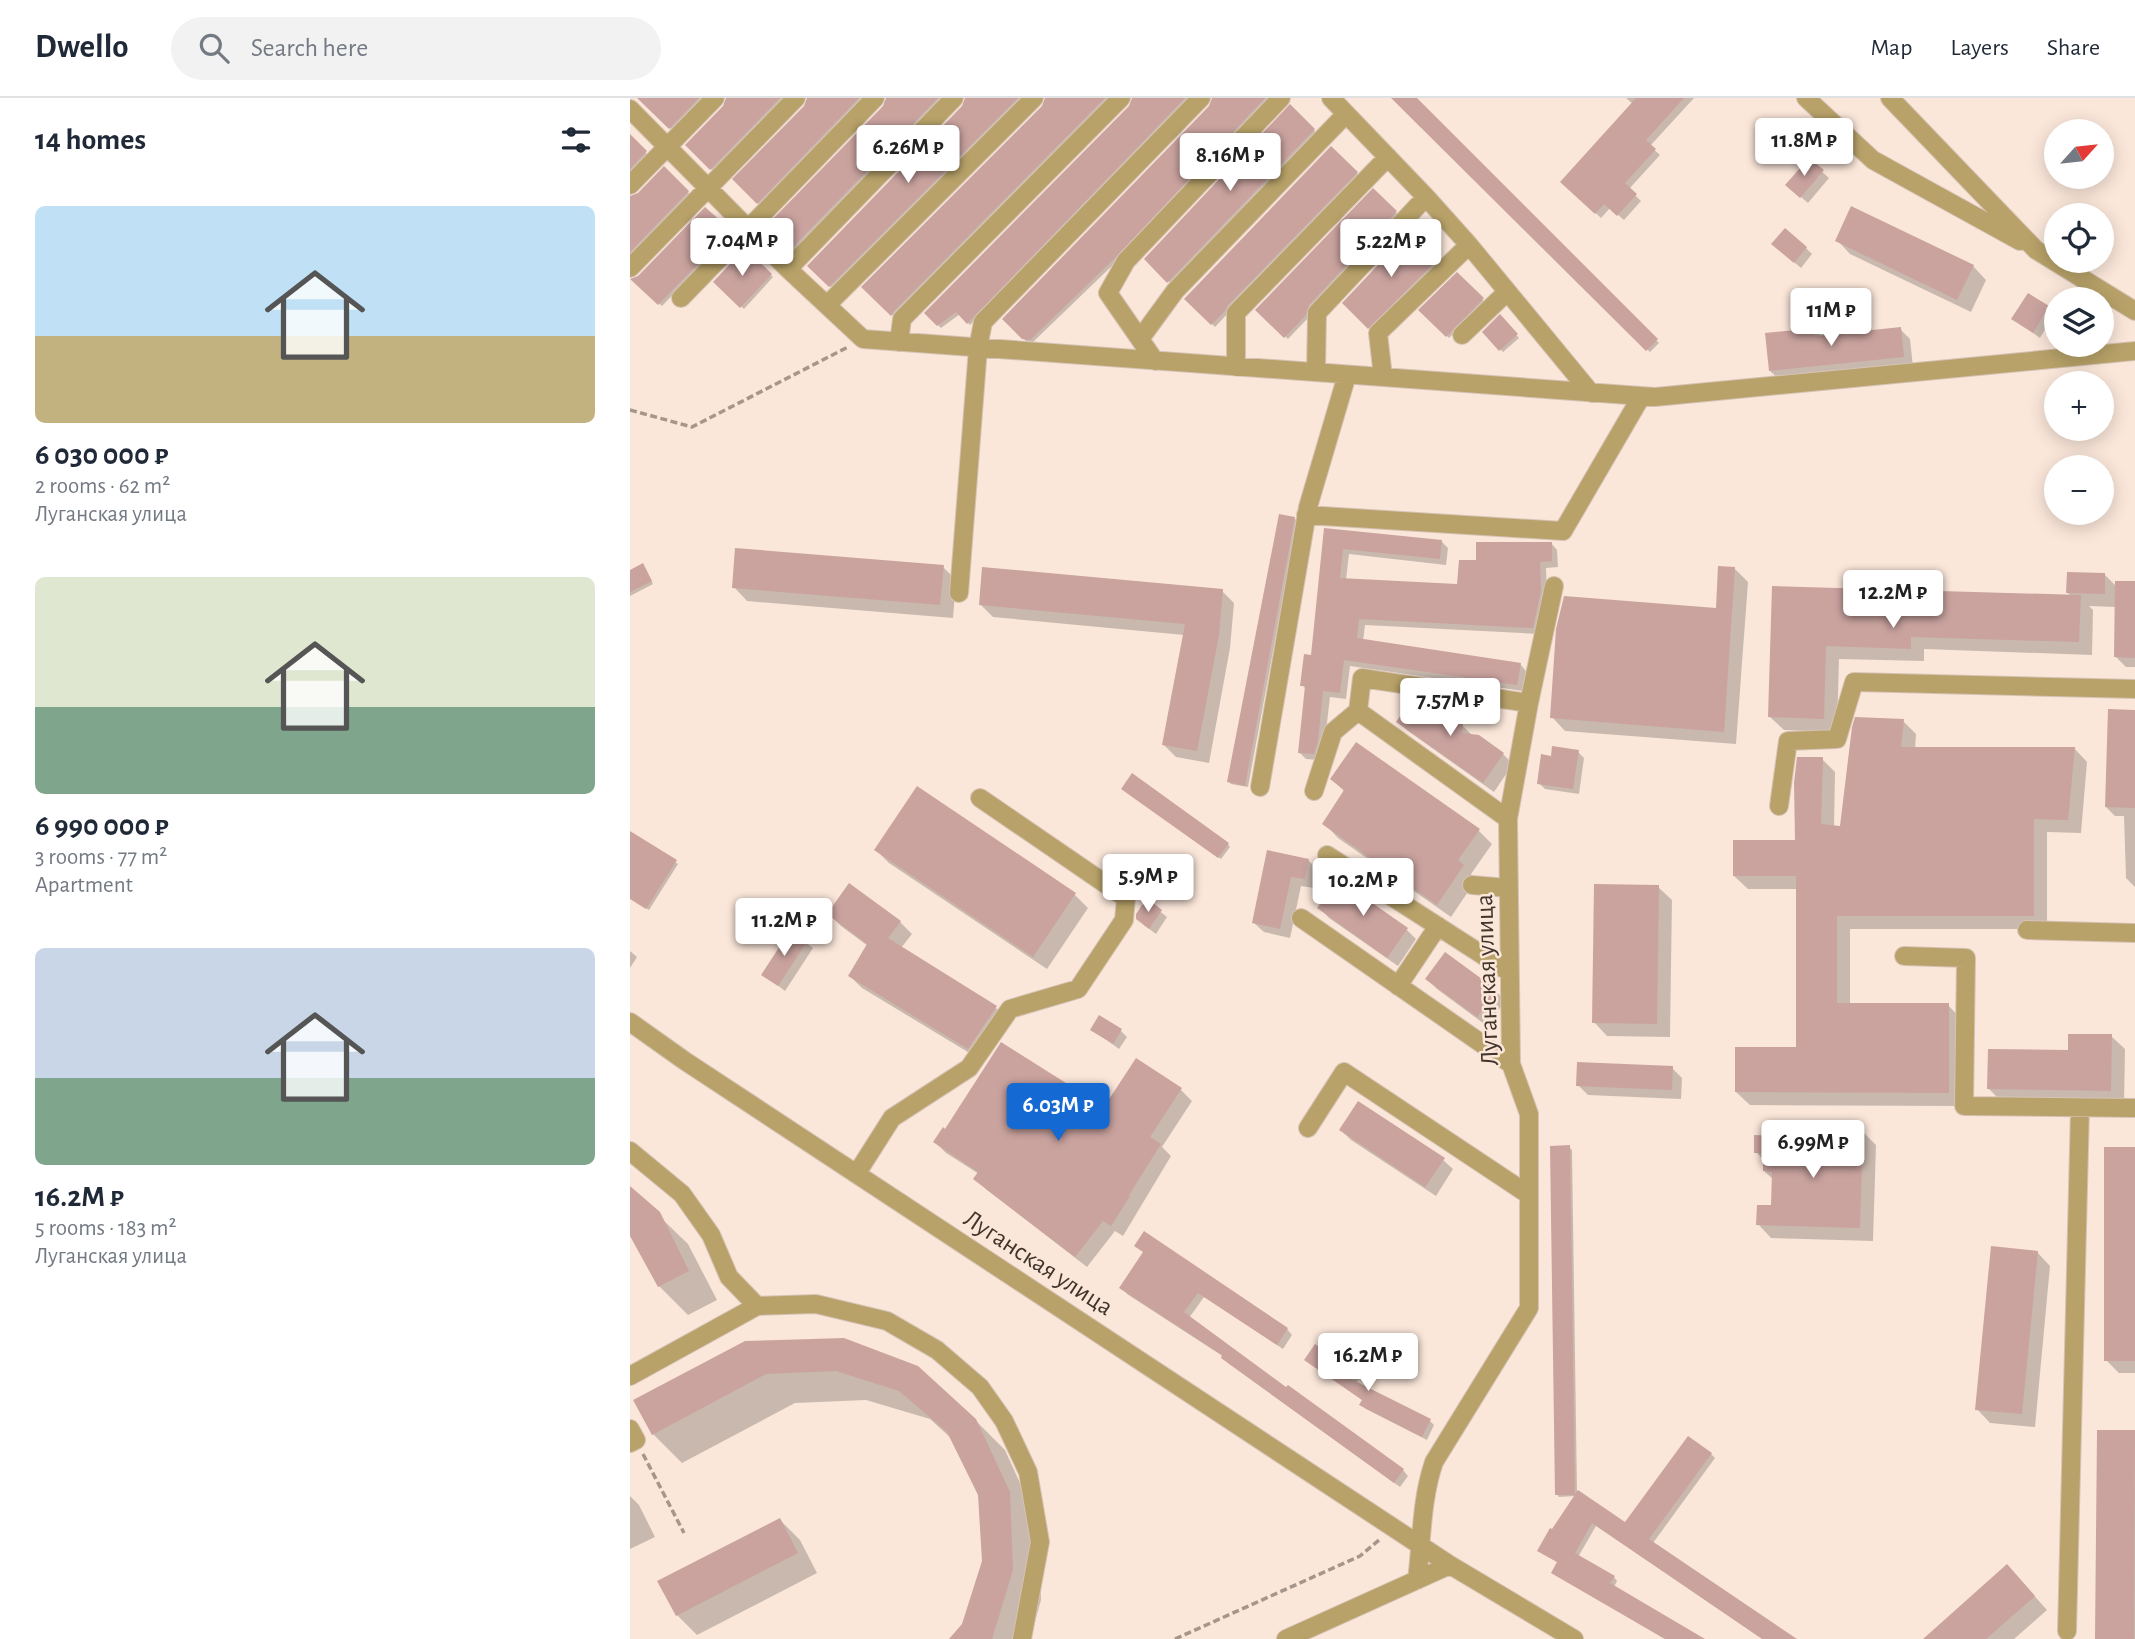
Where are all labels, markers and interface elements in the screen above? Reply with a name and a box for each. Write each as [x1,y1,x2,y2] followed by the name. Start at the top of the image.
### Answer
[171,17,661,80] search box
[195,29,233,67] icon: search
[35,31,129,64] text: Dwello
[251,35,368,61] text: Search here
[1870,36,1912,60] text: Map
[1950,36,2009,60] text: Layers
[2047,36,2100,60] text: Share
[1739,118,1869,178] pin: 11.8M ₽
[2044,119,2114,189] north arrow
[2044,119,2114,525] map controls
[557,121,595,159] icon: filters
[35,125,146,155] text: 14 homes
[843,126,973,185] pin: 6.26M ₽
[1771,129,1837,152] text: 11.8M ₽
[1165,134,1295,193] pin: 8.16M ₽
[873,136,943,159] text: 6.26M ₽
[1196,144,1264,167] text: 8.16M ₽
[2044,203,2114,273] button: locate
[677,218,807,278] pin: 7.04M ₽
[1326,220,1456,279] pin: 5.22M ₽
[706,229,778,252] text: 7.04M ₽
[1356,230,1426,253] text: 5.22M ₽
[252,252,378,378] icon: home
[2044,287,2114,357] button: layers
[1782,288,1880,348] pin: 11M ₽
[1806,299,1856,322] text: 11M ₽
[2044,371,2114,441] button: +
[35,440,168,470] text: 6 030 000 ₽
[2044,455,2114,525] button: −
[35,475,170,498] text: 2 rooms · 62 m²
[35,503,187,526] text: Луганская улица
[1828,570,1958,630] pin: 12.2M ₽
[1859,581,1927,604] text: 12.2M ₽
[252,623,378,749] icon: home
[1385,678,1515,738] pin: 7.57M ₽
[1416,689,1484,712] text: 7.57M ₽
[35,811,169,841] text: 6 990 000 ₽
[35,846,167,869] text: 3 rooms · 77 m²
[1091,854,1205,914] pin: 5.9M ₽
[1298,858,1428,918] pin: 10.2M ₽
[1119,865,1177,888] text: 5.9M ₽
[1329,869,1397,892] text: 10.2M ₽
[35,874,133,897] text: Apartment
[1471,894,1503,1066] street label: Луганская улица
[719,898,849,958] pin: 11.2M ₽
[751,909,817,932] text: 11.2M ₽
[252,994,378,1120] icon: home
[993,1084,1123,1143] pin: 6.03M ₽
[1023,1094,1093,1117] text: 6.03M ₽
[1748,1121,1878,1180] pin: 6.99M ₽
[1777,1131,1849,1154] text: 6.99M ₽
[35,1182,124,1212] text: 16.2M ₽
[959,1205,1118,1321] street label: Луганская улица
[35,1217,176,1240] text: 5 rooms · 183 m²
[35,1245,187,1268] text: Луганская улица
[1303,1334,1433,1393] pin: 16.2M ₽
[1334,1344,1402,1367] text: 16.2M ₽

